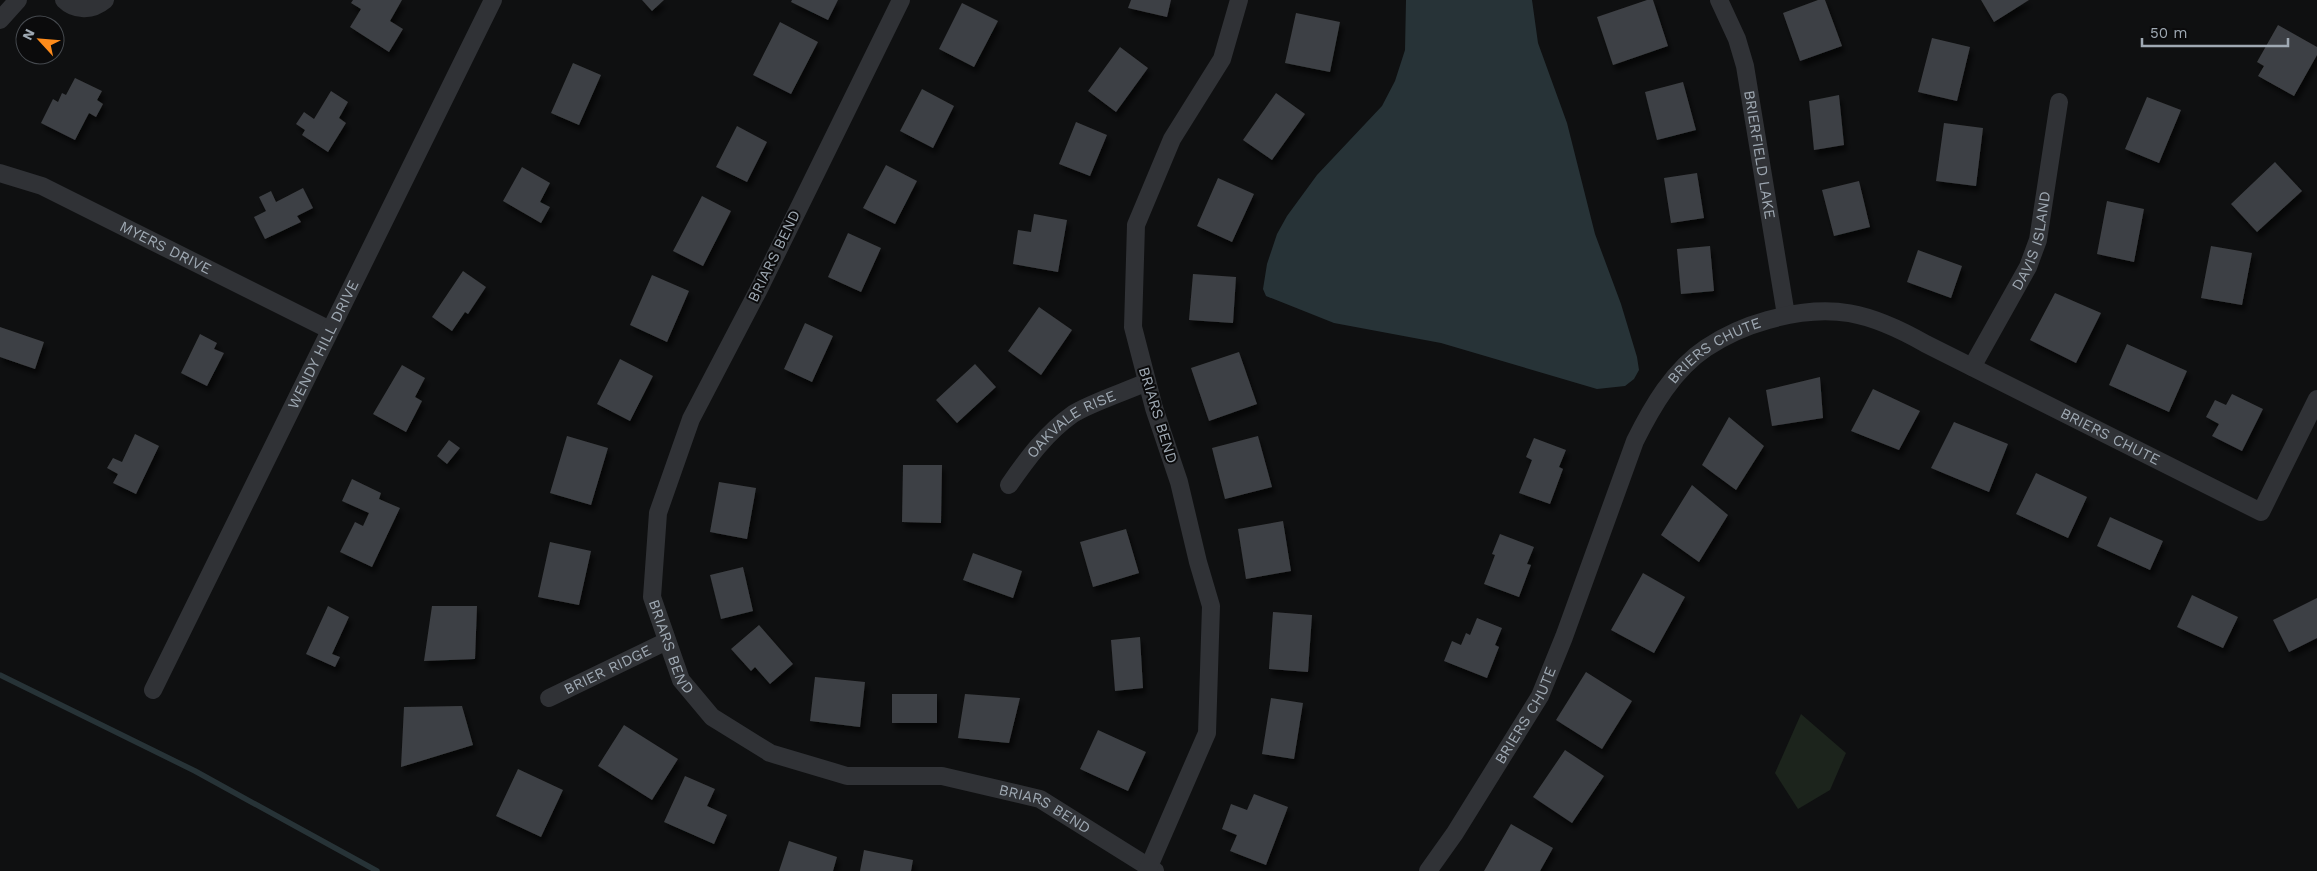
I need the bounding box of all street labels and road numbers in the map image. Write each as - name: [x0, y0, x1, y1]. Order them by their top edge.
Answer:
- street label: BRIERFIELD LAKE: [1740, 89, 1779, 220]
- street label: DAVIS ISLAND: [2008, 190, 2054, 293]
- street label: BRIARS BEND: [744, 207, 804, 305]
- street label: MYERS DRIVE: [117, 217, 214, 278]
- street label: WENDY HILL DRIVE: [284, 277, 362, 412]
- street label: BRIERS CHUTE: [1664, 314, 1763, 387]
- street label: BRIARS BEND: [1135, 365, 1181, 465]
- street label: OAKVALE RISE: [1023, 386, 1118, 462]
- street label: BRIERS CHUTE: [2057, 404, 2163, 469]
- street label: BRIARS BEND: [645, 597, 698, 698]
- street label: BRIER RIDGE: [561, 641, 654, 698]
- street label: BRIERS CHUTE: [1491, 664, 1560, 767]
- street label: BRIARS BEND: [997, 781, 1094, 837]

